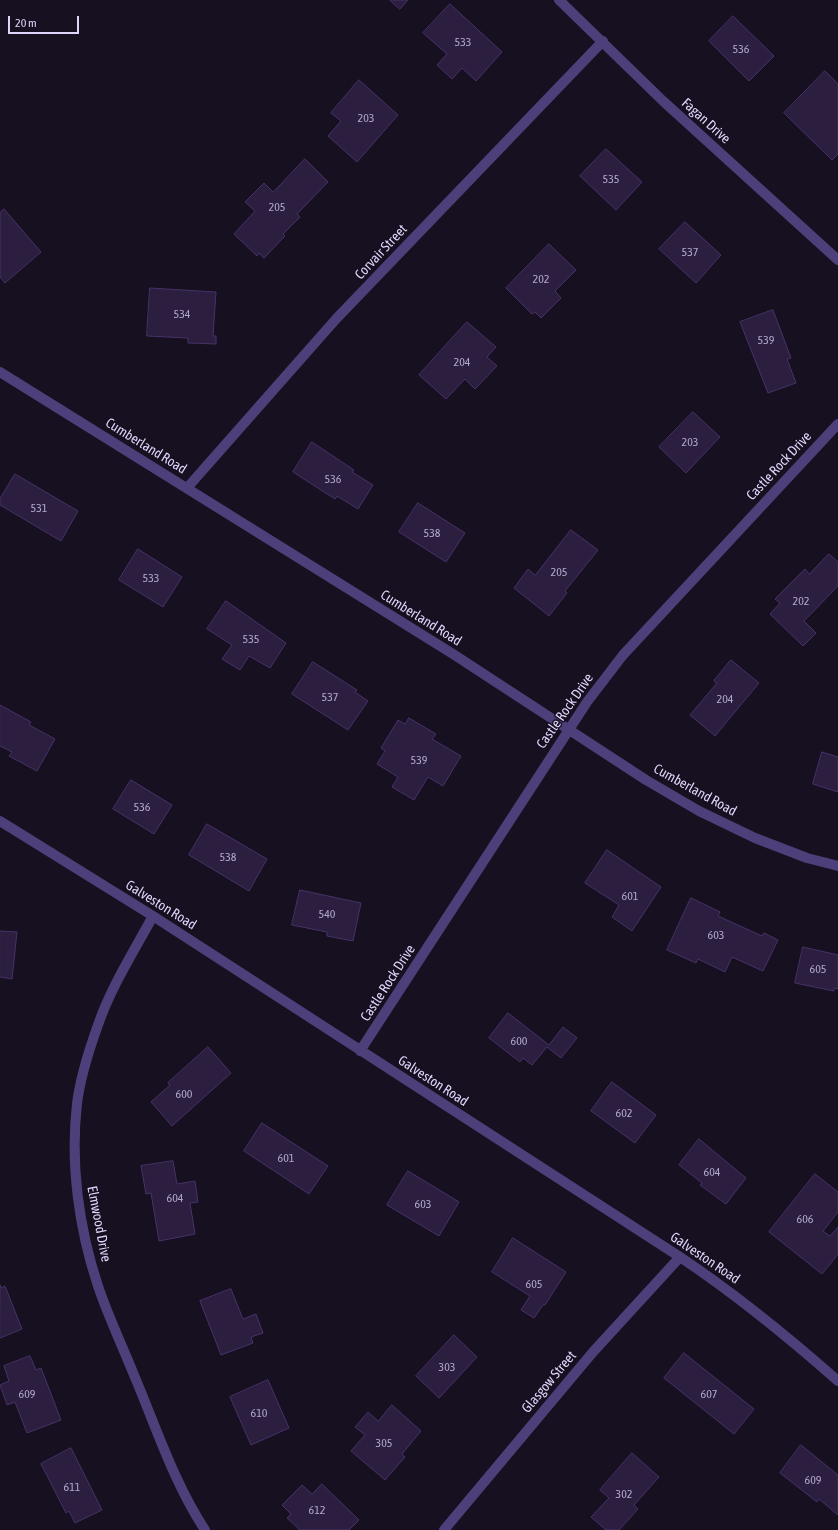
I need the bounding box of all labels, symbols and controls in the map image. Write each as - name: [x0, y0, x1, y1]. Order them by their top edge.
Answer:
- scale bar: [10, 8, 81, 34]
- text: 20 m: [15, 16, 37, 30]
- house number: 533: [455, 35, 471, 49]
- house number: 536: [733, 42, 749, 56]
- street label: Fagan Drive: [678, 95, 734, 147]
- house number: 203: [358, 111, 374, 125]
- house number: 535: [603, 172, 619, 186]
- house number: 205: [269, 200, 285, 214]
- street label: Corvair Street: [351, 221, 411, 283]
- house number: 537: [682, 245, 698, 259]
- house number: 202: [533, 272, 549, 286]
- house number: 534: [174, 307, 190, 321]
- house number: 539: [758, 333, 774, 347]
- house number: 204: [454, 355, 470, 369]
- street label: Cumberland Road: [102, 414, 190, 478]
- street label: Castle Rock Drive: [743, 428, 815, 504]
- house number: 203: [682, 435, 698, 449]
- house number: 536: [325, 472, 341, 486]
- house number: 531: [31, 501, 47, 515]
- house number: 538: [424, 526, 440, 540]
- house number: 205: [551, 565, 567, 579]
- house number: 533: [143, 571, 159, 585]
- street label: Cumberland Road: [377, 586, 465, 650]
- house number: 202: [793, 594, 809, 608]
- house number: 535: [243, 632, 259, 646]
- street label: Castle Rock Drive: [533, 670, 597, 752]
- house number: 537: [322, 690, 338, 704]
- house number: 204: [717, 692, 733, 706]
- house number: 539: [411, 753, 427, 767]
- street label: Cumberland Road: [650, 760, 740, 820]
- house number: 536: [134, 800, 150, 814]
- house number: 538: [220, 850, 236, 864]
- street label: Galveston Road: [122, 877, 200, 933]
- house number: 601: [622, 889, 638, 903]
- house number: 540: [319, 907, 335, 921]
- house number: 603: [708, 928, 724, 942]
- street label: Castle Rock Drive: [357, 942, 419, 1024]
- house number: 605: [810, 962, 826, 976]
- house number: 600: [511, 1034, 527, 1048]
- street label: Galveston Road: [395, 1052, 471, 1110]
- house number: 600: [176, 1087, 192, 1101]
- house number: 602: [616, 1106, 632, 1120]
- house number: 601: [278, 1151, 294, 1165]
- house number: 604: [704, 1165, 720, 1179]
- street label: Elmwood Drive: [83, 1185, 115, 1263]
- house number: 604: [167, 1191, 183, 1205]
- house number: 603: [415, 1197, 431, 1211]
- house number: 606: [797, 1212, 813, 1226]
- street label: Galveston Road: [667, 1229, 743, 1287]
- house number: 605: [526, 1277, 542, 1291]
- street label: Glasgow Street: [518, 1348, 580, 1416]
- house number: 303: [439, 1360, 455, 1374]
- house number: 609: [19, 1387, 35, 1401]
- house number: 607: [701, 1387, 717, 1401]
- house number: 610: [251, 1406, 267, 1420]
- house number: 305: [376, 1436, 392, 1450]
- house number: 609: [805, 1473, 821, 1487]
- house number: 611: [64, 1480, 80, 1494]
- house number: 302: [616, 1487, 632, 1501]
- house number: 612: [309, 1503, 325, 1517]

